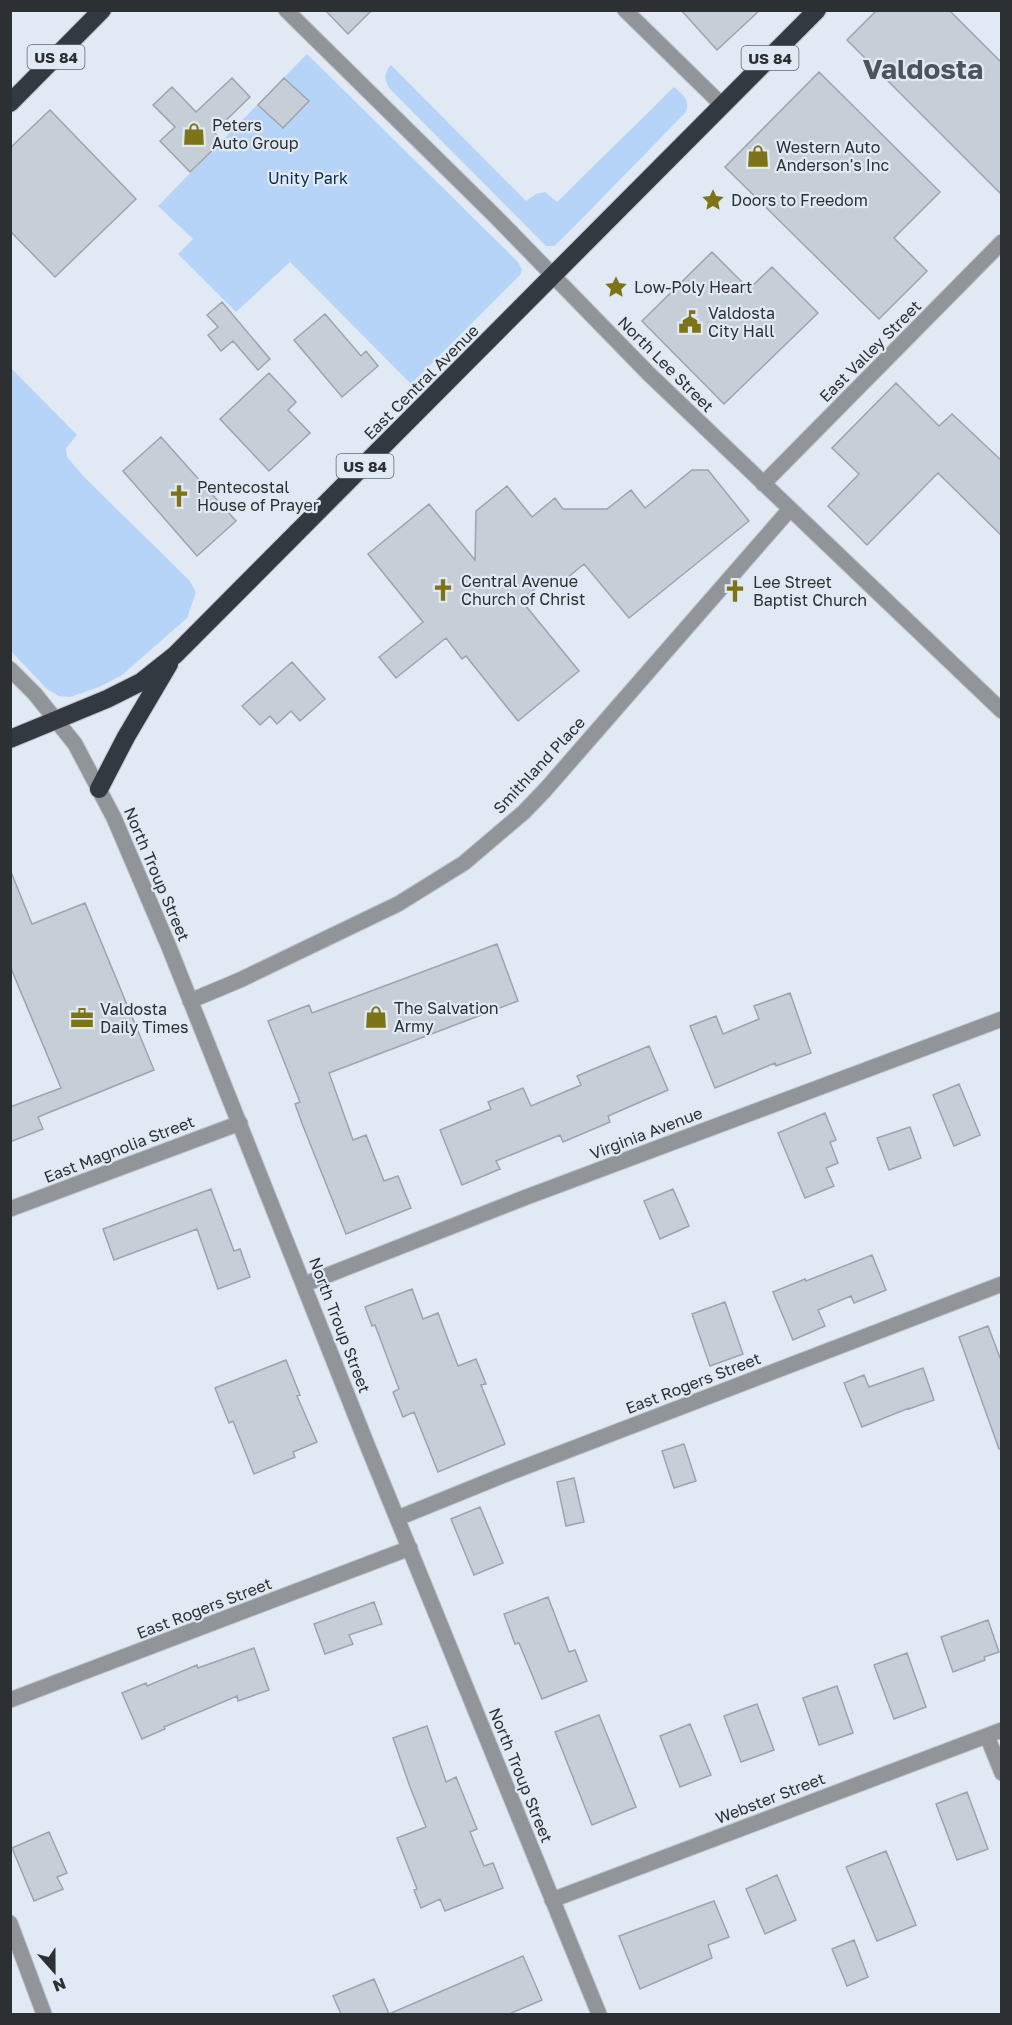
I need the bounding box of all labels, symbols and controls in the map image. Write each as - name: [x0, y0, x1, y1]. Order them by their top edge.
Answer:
- road number: US 84: [28, 45, 84, 69]
- road number: US 84: [742, 46, 798, 70]
- district label: Valdosta: [863, 52, 983, 85]
- place label: Peters Auto Group: [212, 115, 299, 153]
- shop icon: Peters Auto Group: [181, 121, 207, 147]
- place label: Western Auto Anderson's Inc: [776, 137, 890, 175]
- shop icon: Western Auto Anderson's Inc: [745, 143, 771, 169]
- park label: Unity Park: [268, 168, 348, 188]
- place icon: Doors to Freedom: [700, 187, 726, 213]
- place label: Doors to Freedom: [731, 190, 868, 210]
- place icon: Low-Poly Heart: [603, 274, 629, 300]
- place label: Low-Poly Heart: [634, 277, 752, 297]
- street label: East Valley Street: [815, 296, 925, 406]
- place label: Valdosta City Hall: [708, 303, 775, 341]
- public building icon: Valdosta City Hall: [677, 309, 703, 335]
- street label: North Lee Street: [614, 312, 718, 416]
- street label: East Central Avenue: [359, 320, 483, 444]
- road number: US 84: [336, 454, 394, 478]
- place label: Pentecostal House of Prayer: [197, 477, 319, 515]
- church icon: Pentecostal House of Prayer: [166, 483, 192, 509]
- place label: Central Avenue Church of Christ: [461, 571, 585, 609]
- place label: Lee Street Baptist Church: [753, 572, 867, 610]
- church icon: Central Avenue Church of Christ: [430, 577, 456, 603]
- church icon: Lee Street Baptist Church: [722, 578, 748, 604]
- street label: Smithland Place: [489, 712, 589, 818]
- street label: North Troup Street: [120, 804, 194, 944]
- place label: The Salvation Army: [394, 998, 499, 1036]
- place label: Valdosta Daily Times: [100, 999, 188, 1037]
- shop icon: The Salvation Army: [363, 1004, 389, 1030]
- office icon: Valdosta Daily Times: [69, 1005, 95, 1031]
- street label: Virginia Avenue: [587, 1102, 705, 1164]
- street label: East Magnolia Street: [41, 1111, 197, 1187]
- street label: North Troup Street: [305, 1254, 375, 1396]
- street label: East Rogers Street: [623, 1348, 763, 1418]
- street label: East Rogers Street: [134, 1573, 274, 1643]
- street label: North Troup Street: [485, 1705, 557, 1845]
- street label: Webster Street: [712, 1768, 828, 1828]
- north arrow: [24, 1941, 84, 2001]
- text: N: [50, 1973, 69, 1997]

